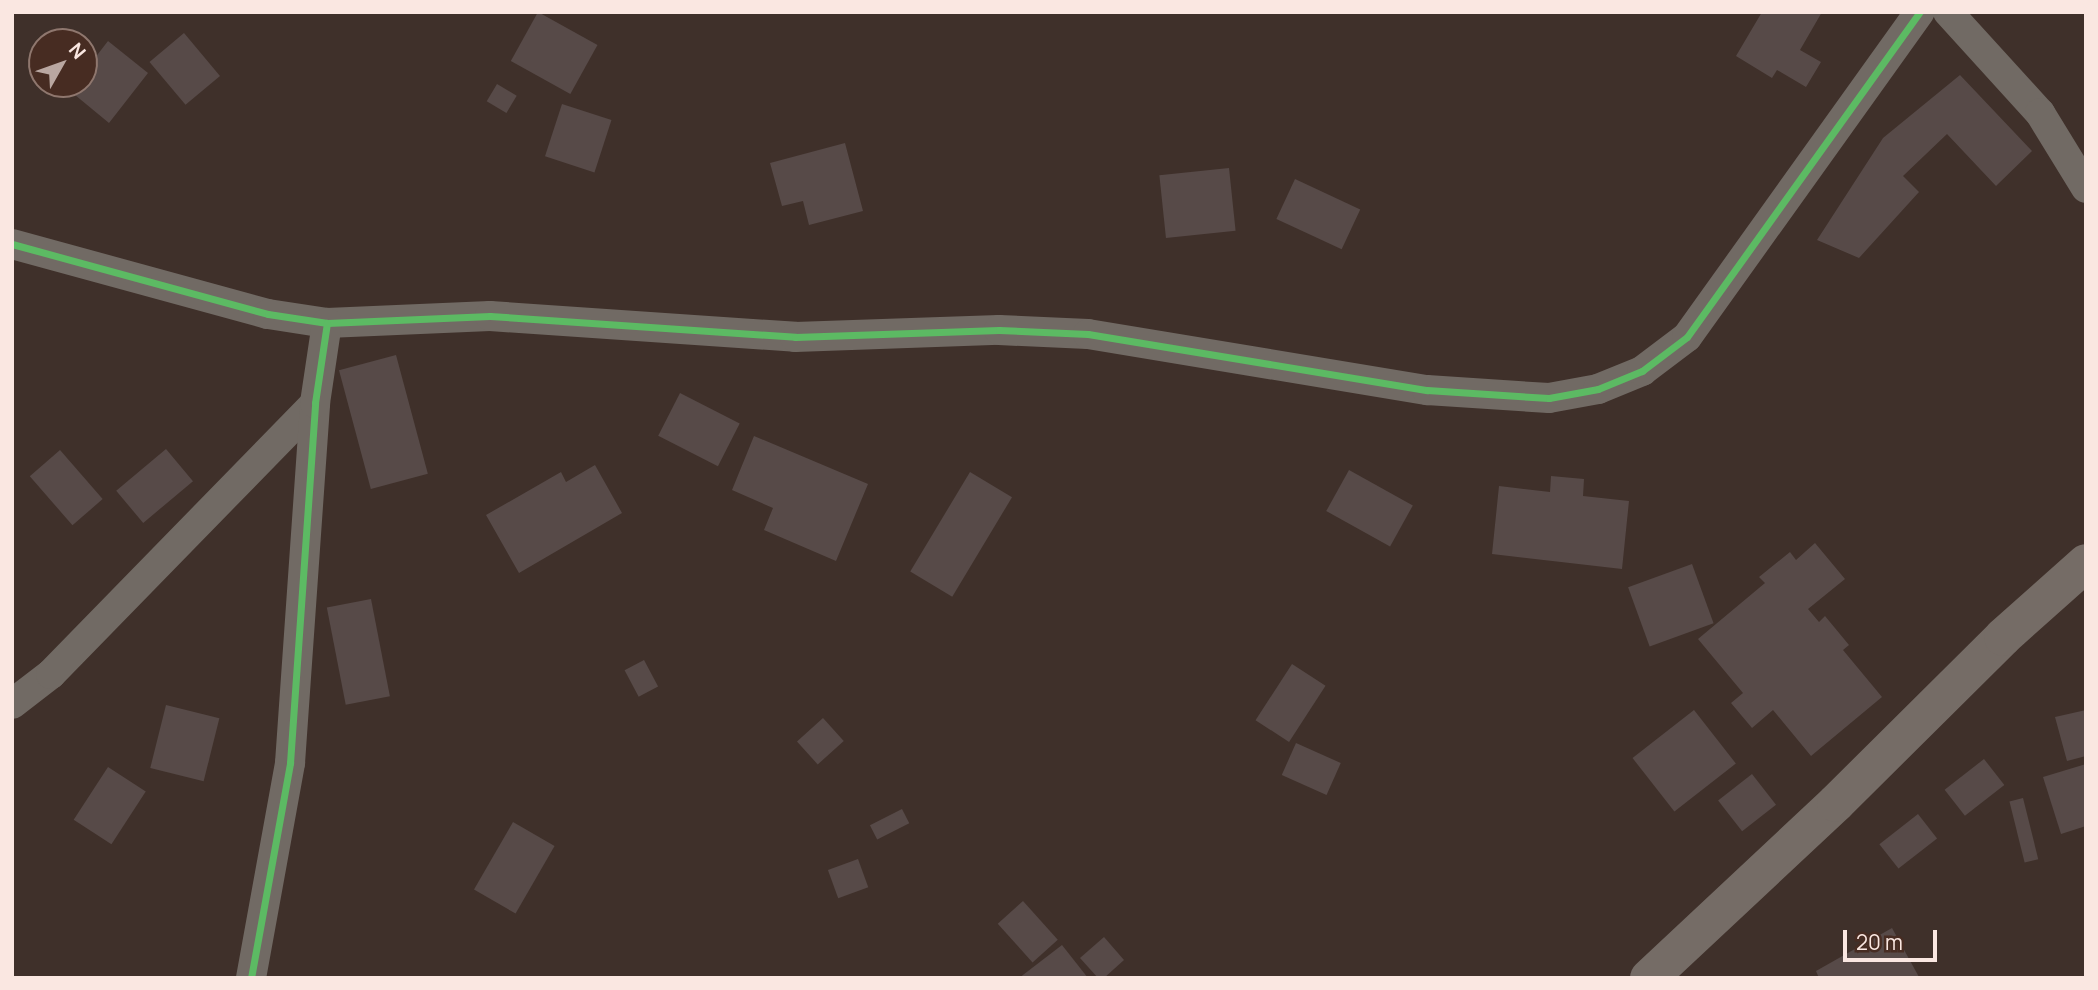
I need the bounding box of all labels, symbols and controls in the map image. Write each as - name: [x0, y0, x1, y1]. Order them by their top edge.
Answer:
- north arrow: [28, 28, 98, 98]
- text: N: [63, 37, 92, 64]
- scale bar: [1846, 916, 1940, 960]
- text: 20 m: [1856, 928, 1903, 956]

